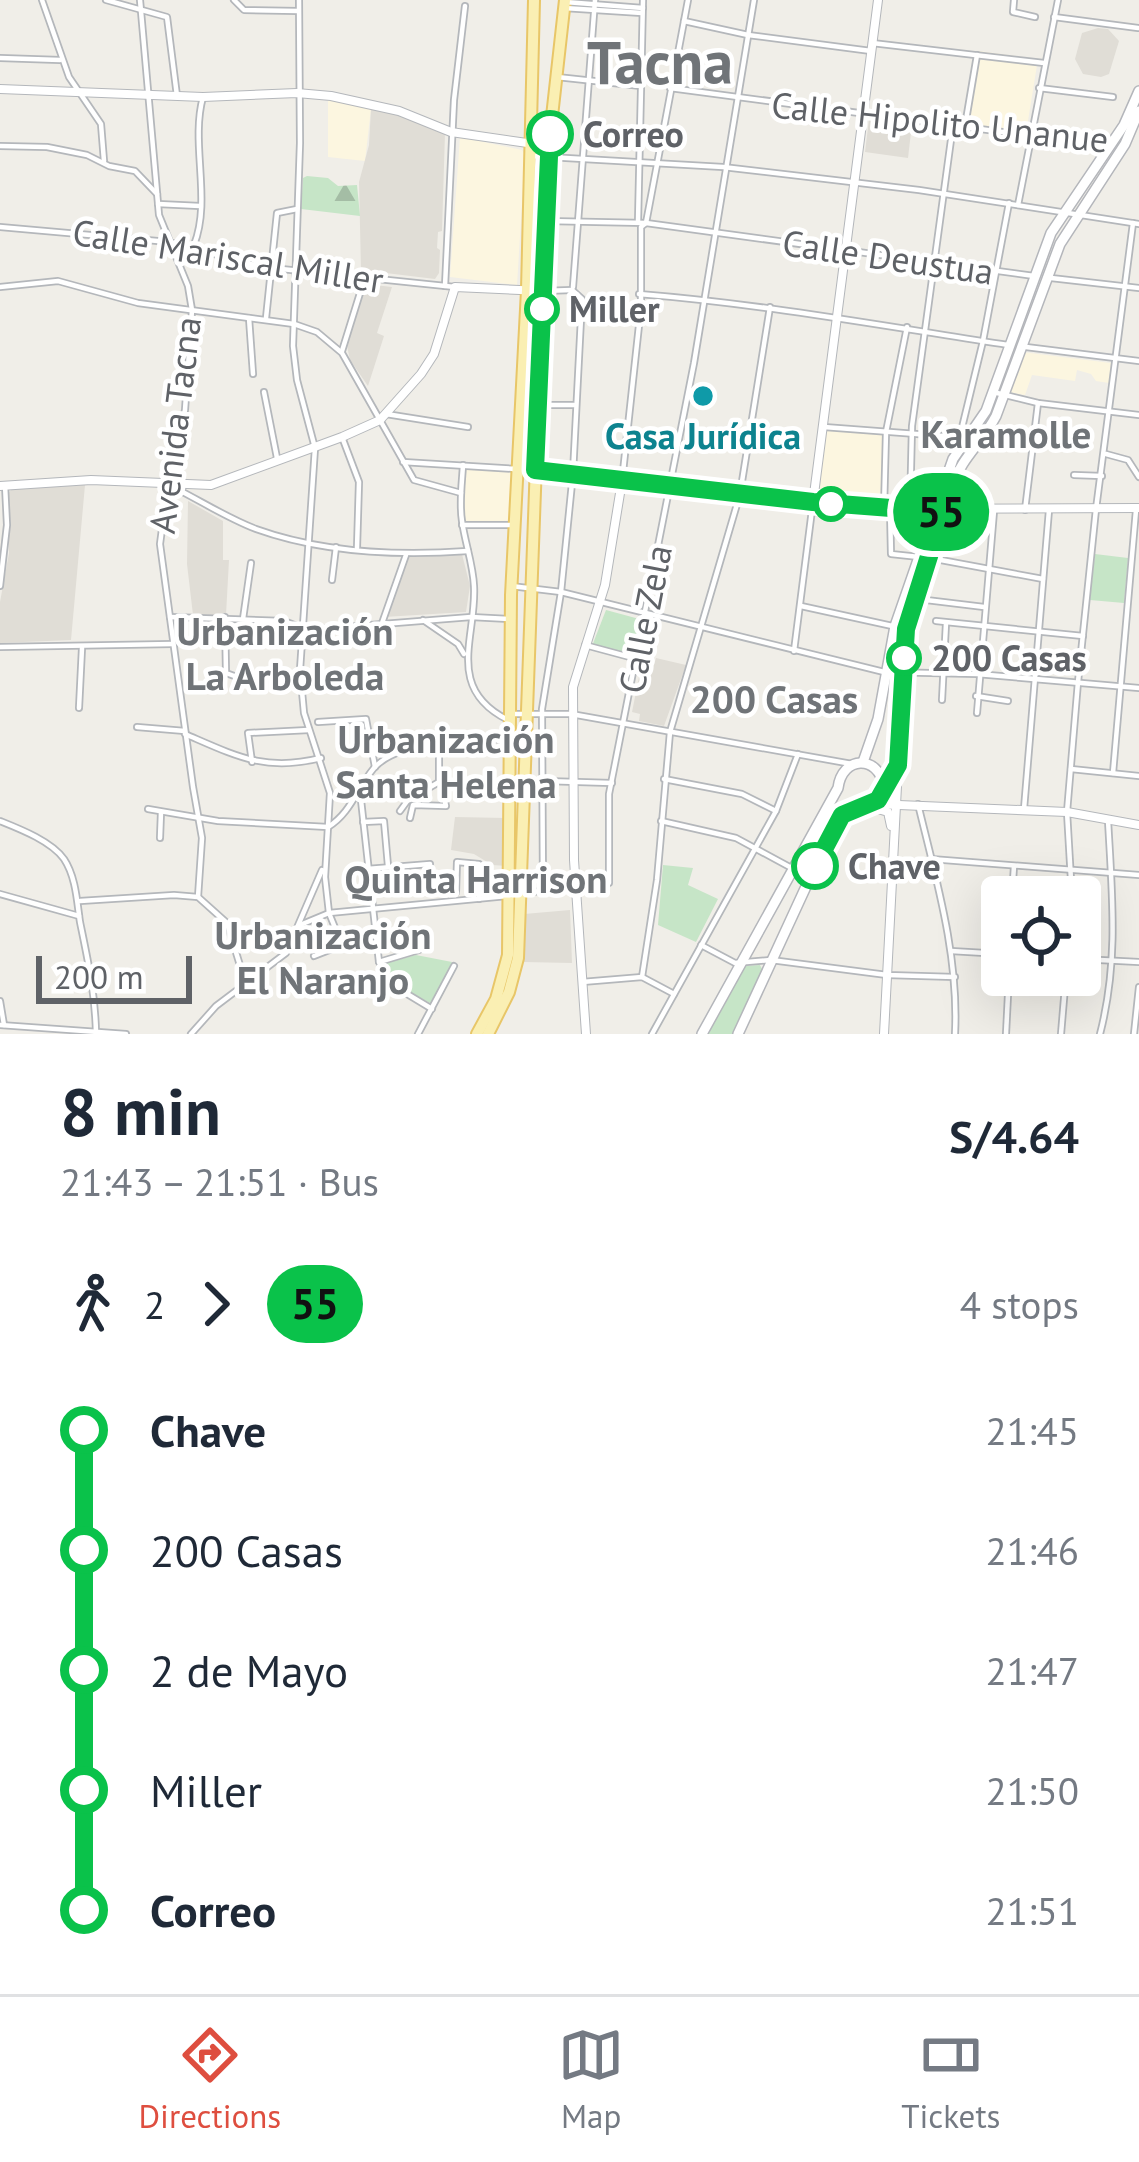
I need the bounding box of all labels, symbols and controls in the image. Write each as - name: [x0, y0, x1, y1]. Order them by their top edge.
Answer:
- district label: Tacna: [587, 23, 733, 101]
- street label: Calle Hipolito Unanue: [769, 80, 1111, 163]
- place label: Correo: [583, 110, 684, 157]
- marker: Correo: [528, 112, 572, 156]
- street label: Calle Mariscal Miller: [69, 208, 387, 303]
- street label: Calle Deustua: [780, 218, 997, 295]
- place label: Miller: [569, 285, 660, 332]
- marker: Miller: [526, 293, 558, 325]
- street label: Avenida Tacna: [138, 314, 211, 536]
- marker: Casa Jurídica: [690, 383, 716, 409]
- district label: Karamolle: [921, 408, 1091, 459]
- place label: Casa Jurídica: [605, 412, 801, 459]
- line badge: 55: [887, 473, 995, 551]
- text: 55: [917, 484, 965, 539]
- unlabelled marker: [815, 488, 847, 520]
- street label: Calle Zela: [607, 541, 682, 697]
- district label: Urbanización La Arboleda: [177, 605, 393, 701]
- place label: 200 Casas: [931, 634, 1087, 681]
- marker: 200 Casas: [888, 642, 920, 674]
- district label: 200 Casas: [690, 673, 858, 724]
- district label: Urbanización Santa Helena: [335, 713, 557, 809]
- place label: Chave: [848, 842, 941, 889]
- marker: Chave: [793, 844, 837, 888]
- district label: Quinta Harrison: [345, 853, 607, 904]
- map controls: [981, 876, 1101, 996]
- button: locate: [981, 876, 1101, 996]
- district label: Urbanización El Naranjo: [215, 909, 431, 1005]
- scale bar: [36, 950, 192, 1003]
- text: 200 m: [54, 955, 144, 998]
- text: 8 min: [60, 1068, 221, 1153]
- text: S/4.64: [949, 1107, 1079, 1165]
- text: 21:43 – 21:51 · Bus: [60, 1156, 379, 1207]
- icon: walk: [60, 1271, 126, 1337]
- icon: forward: [183, 1271, 249, 1337]
- text: 55: [291, 1276, 339, 1331]
- text: 2: [144, 1279, 165, 1330]
- text: 4 stops: [960, 1279, 1079, 1330]
- text: Chave: [150, 1401, 266, 1459]
- text: 21:45: [985, 1405, 1079, 1456]
- text: 200 Casas: [150, 1521, 343, 1579]
- text: 21:46: [985, 1525, 1079, 1576]
- text: 2 de Mayo: [150, 1641, 348, 1699]
- text: 21:47: [985, 1645, 1079, 1696]
- text: Miller: [150, 1761, 262, 1819]
- text: 21:50: [985, 1765, 1079, 1816]
- text: Correo: [150, 1881, 276, 1939]
- text: 21:51: [985, 1885, 1079, 1936]
- tab: Directions: [139, 2022, 281, 2137]
- tab: Map: [558, 2022, 624, 2137]
- tab: Tickets: [901, 2022, 1000, 2137]

